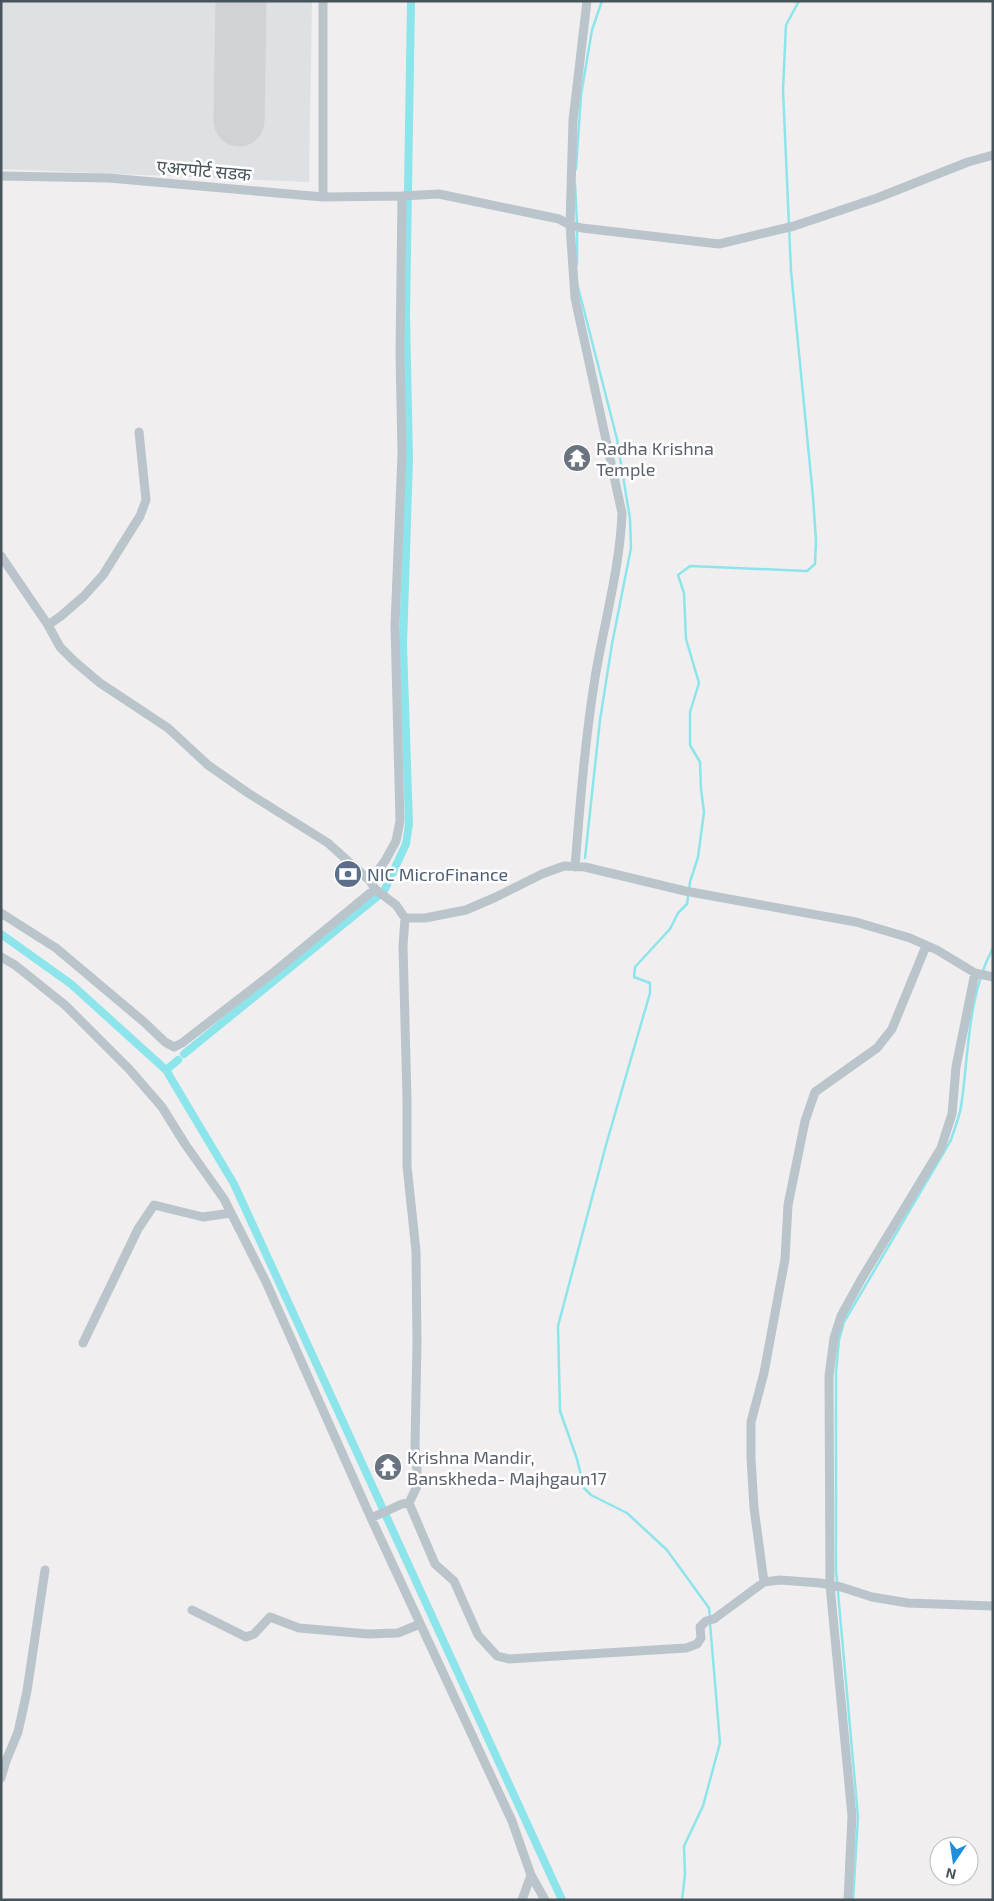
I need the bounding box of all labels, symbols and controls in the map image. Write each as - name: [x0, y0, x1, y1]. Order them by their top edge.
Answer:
- street label: एअरपोर्ट सडक: [156, 155, 253, 185]
- place label: Radha Krishna Temple: [596, 437, 714, 480]
- temple icon: Radha Krishna Temple: [562, 443, 592, 473]
- bank icon: NIC MicroFinance: [333, 859, 363, 889]
- place label: NIC MicroFinance: [367, 863, 508, 885]
- place label: Krishna Mandir, Banskheda- Majhgaun17: [407, 1446, 607, 1489]
- temple icon: Krishna Mandir, Banskheda- Majhgaun17: [373, 1452, 403, 1482]
- north arrow: [929, 1836, 979, 1886]
- text: N: [944, 1865, 958, 1884]

